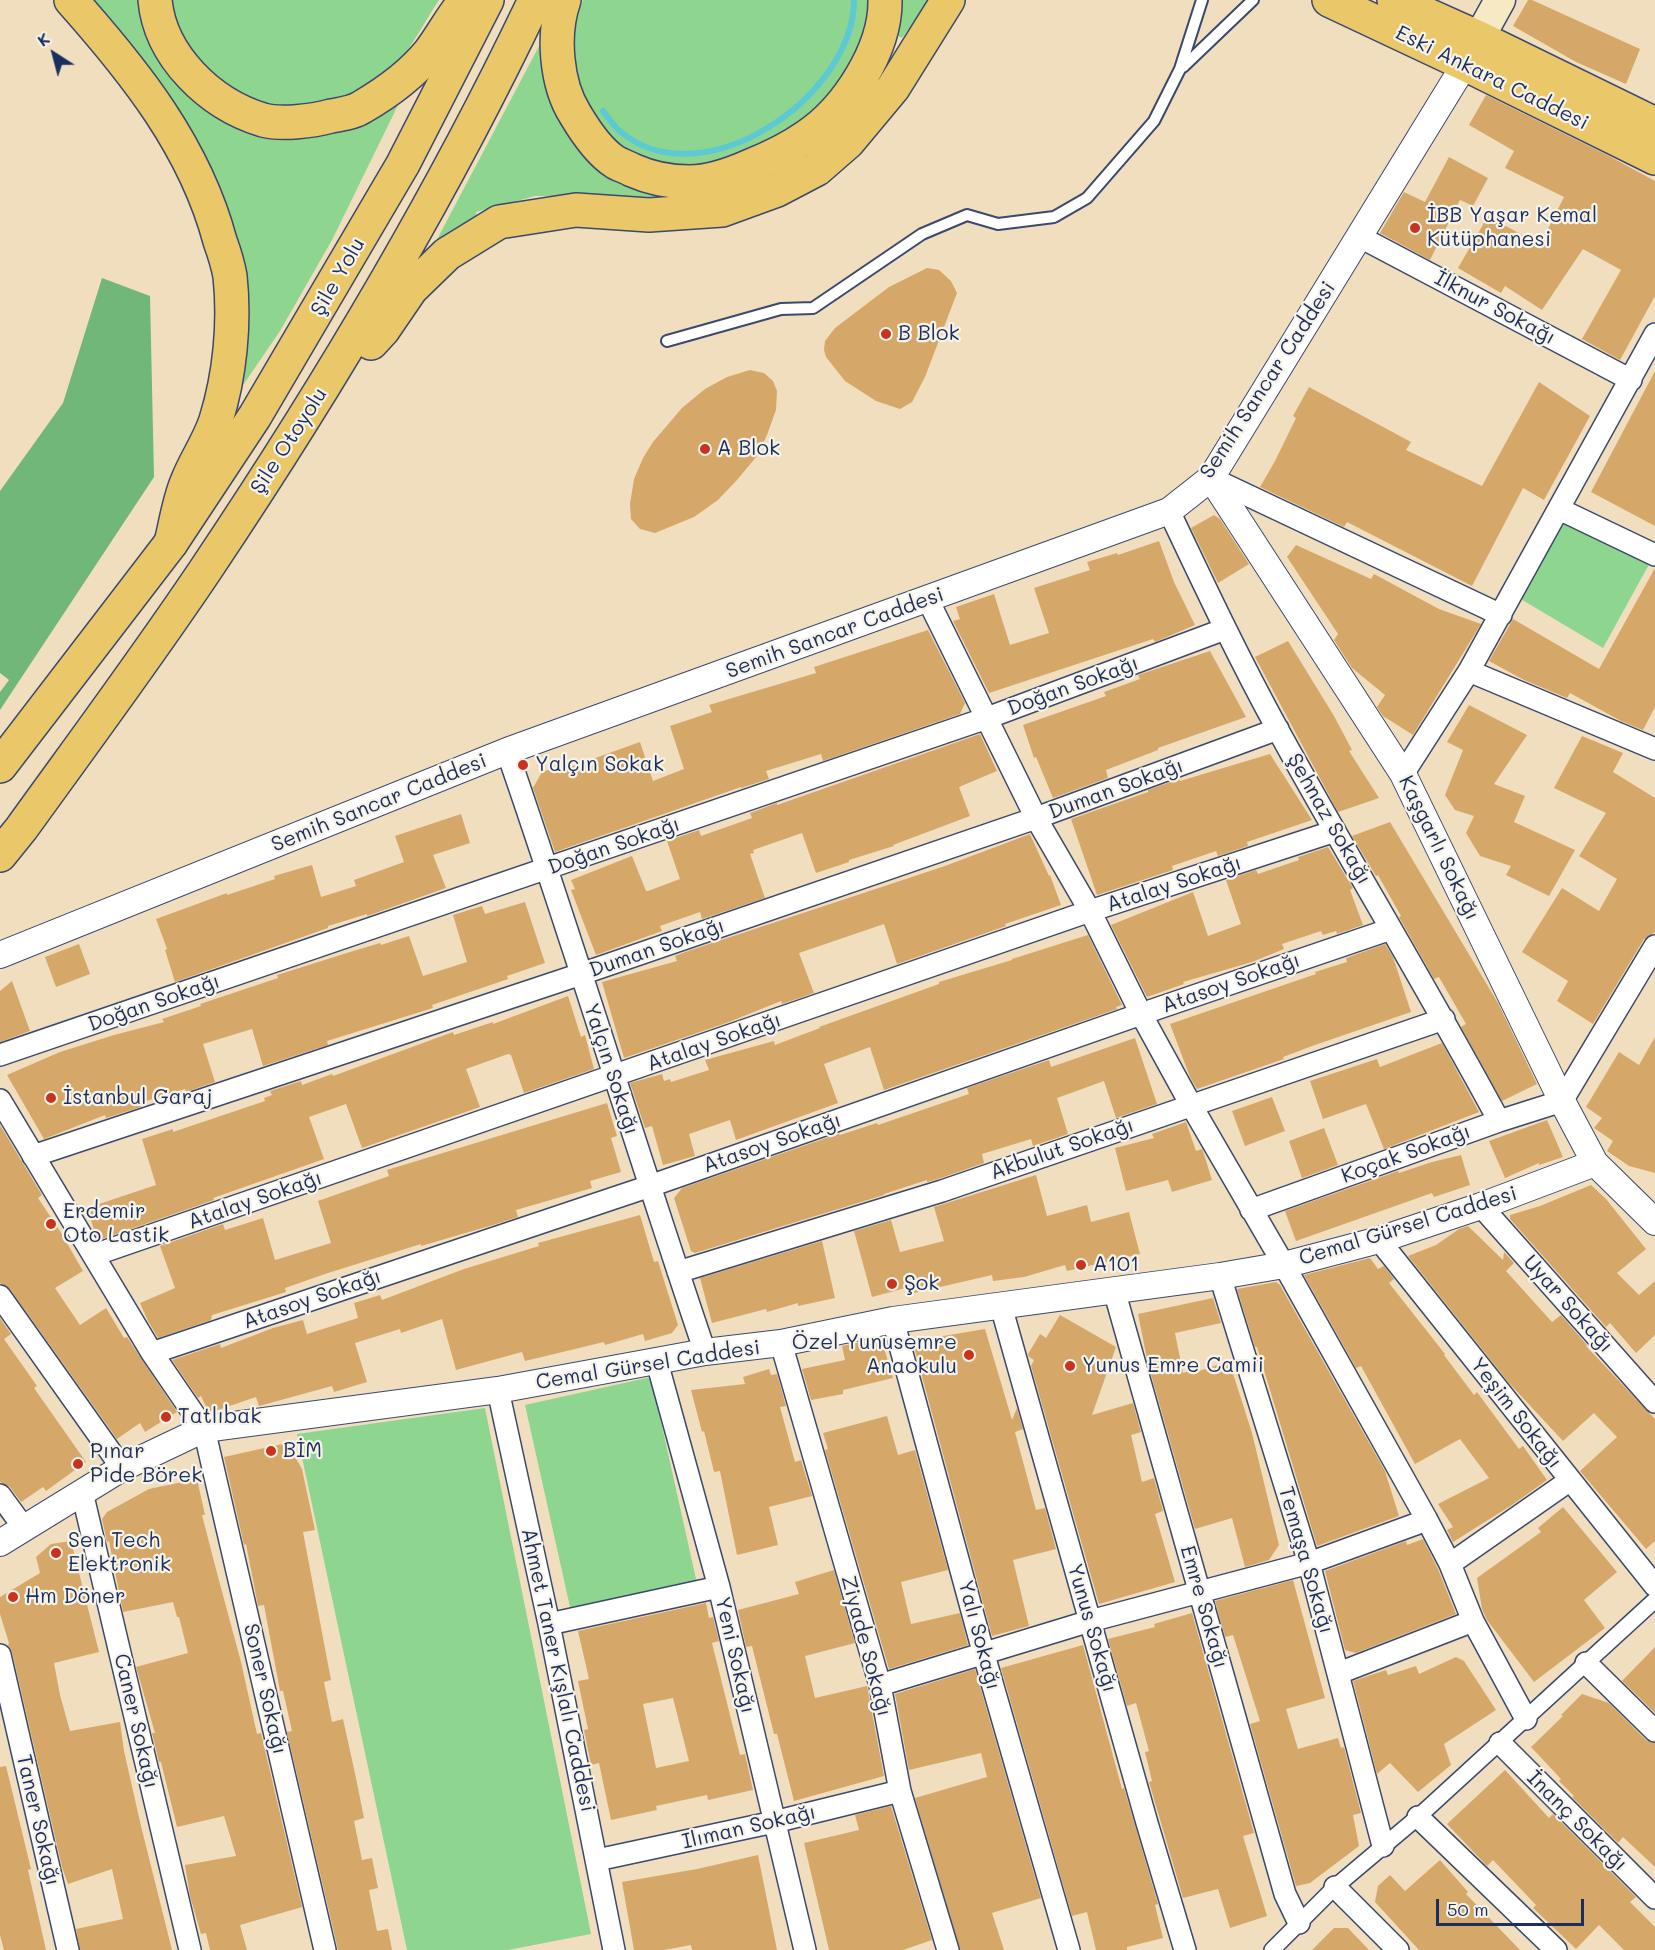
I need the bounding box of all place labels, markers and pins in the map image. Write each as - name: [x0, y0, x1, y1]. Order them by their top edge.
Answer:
- place label: İBB Yaşar Kemal Kütüphanesi: [1427, 203, 1597, 253]
- marker: İBB Yaşar Kemal Kütüphanesi: [1408, 221, 1422, 235]
- place label: B Blok: [898, 321, 960, 347]
- marker: B Blok: [879, 327, 893, 341]
- place label: A Blok: [717, 436, 780, 462]
- marker: A Blok: [698, 442, 712, 456]
- place label: Yalçın Sokak: [535, 752, 664, 778]
- marker: Yalçın Sokak: [516, 758, 530, 772]
- place label: İstanbul Garaj: [63, 1085, 213, 1111]
- marker: İstanbul Garaj: [44, 1091, 58, 1105]
- place label: Erdemir Oto Lastik: [63, 1199, 169, 1249]
- marker: Erdemir Oto Lastik: [44, 1217, 58, 1231]
- place label: A101: [1093, 1252, 1139, 1278]
- marker: A101: [1074, 1258, 1088, 1272]
- place label: Şok: [904, 1271, 939, 1297]
- marker: Şok: [885, 1277, 899, 1291]
- place label: Özel Yunusemre Anaokulu: [792, 1330, 957, 1380]
- marker: Özel Yunusemre Anaokulu: [962, 1348, 976, 1362]
- place label: Yunus Emre Camii: [1082, 1353, 1264, 1379]
- marker: Yunus Emre Camii: [1063, 1359, 1077, 1373]
- place label: Tatlıbak: [178, 1404, 261, 1430]
- marker: Tatlıbak: [159, 1410, 173, 1424]
- place label: BİM: [283, 1438, 322, 1464]
- place label: Pınar Pide Börek: [90, 1439, 202, 1489]
- marker: BİM: [264, 1444, 278, 1458]
- marker: Pınar Pide Börek: [71, 1457, 85, 1471]
- place label: Sen Tech Elektronik: [68, 1528, 171, 1578]
- marker: Sen Tech Elektronik: [49, 1546, 63, 1560]
- place label: Hm Döner: [25, 1584, 125, 1610]
- marker: Hm Döner: [6, 1590, 20, 1604]

